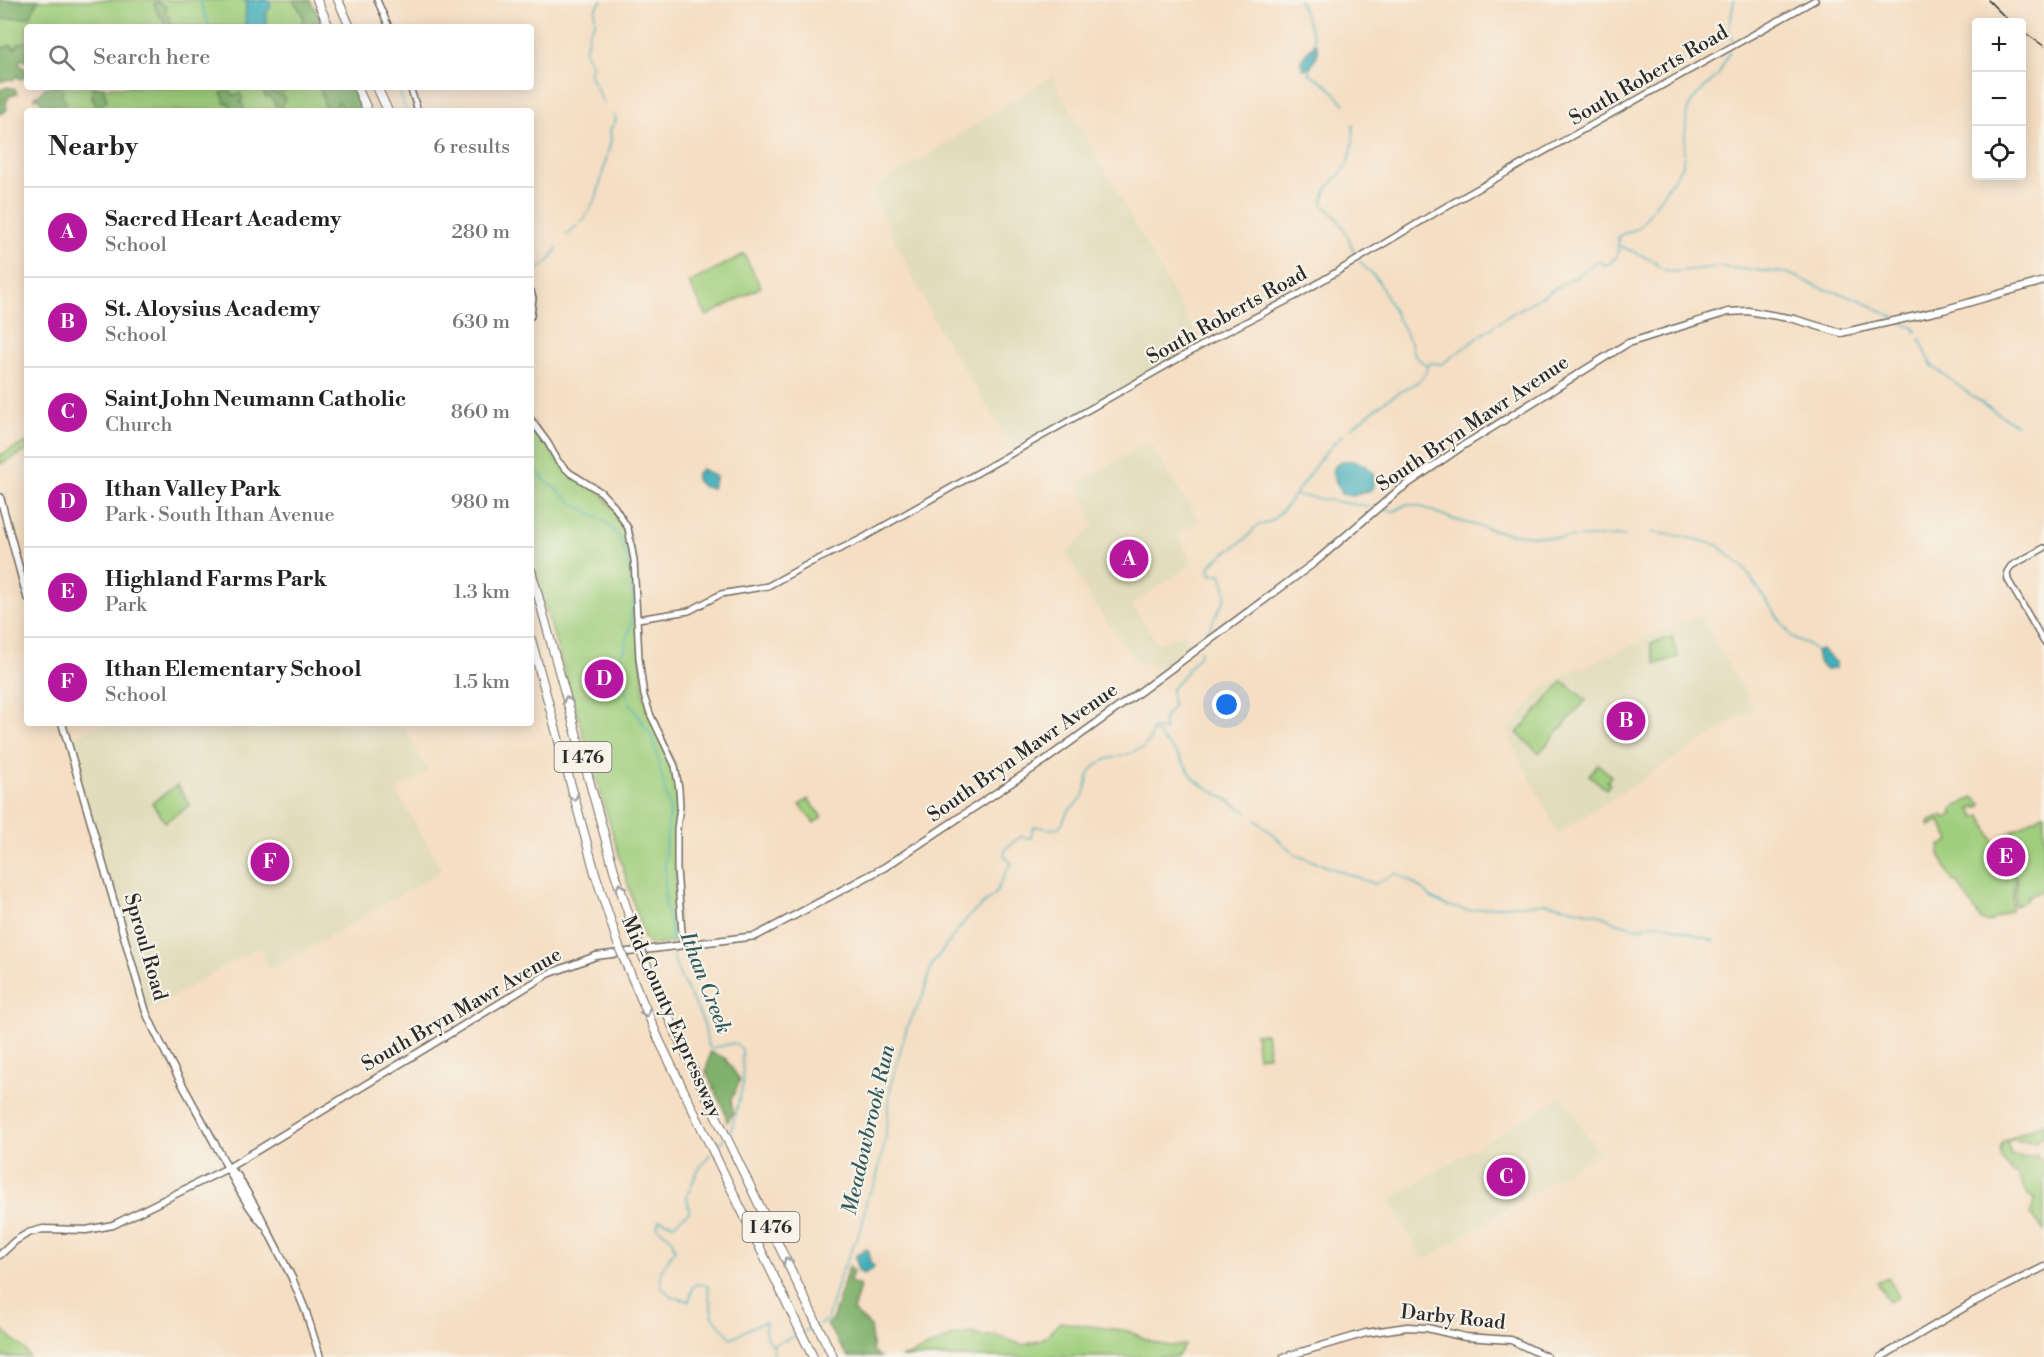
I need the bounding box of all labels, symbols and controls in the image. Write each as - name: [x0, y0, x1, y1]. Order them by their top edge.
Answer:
- map controls: [1972, 18, 2026, 180]
- button: +: [1972, 18, 2026, 72]
- street label: South Roberts Road: [1565, 20, 1733, 132]
- search box: [24, 24, 534, 90]
- icon: search: [45, 41, 78, 74]
- text: Search here: [93, 44, 210, 71]
- button: −: [1972, 72, 2026, 126]
- button: locate: [1972, 126, 2026, 180]
- text: Nearby: [48, 131, 138, 163]
- text: 6 results: [433, 135, 510, 160]
- text: Sacred Heart Academy: [105, 206, 341, 233]
- text: A: [60, 220, 75, 245]
- text: 280 m: [451, 220, 510, 245]
- text: School: [105, 233, 167, 258]
- street label: South Roberts Road: [1142, 261, 1312, 370]
- text: St. Aloysius Academy: [105, 296, 320, 323]
- text: B: [60, 310, 75, 335]
- text: 630 m: [452, 310, 510, 335]
- text: School: [105, 323, 167, 348]
- street label: South Bryn Mawr Avenue: [1372, 350, 1574, 498]
- text: Saint John Neumann Catholic: [105, 386, 406, 413]
- text: C: [60, 400, 75, 425]
- text: 860 m: [451, 400, 510, 425]
- text: Church: [105, 413, 172, 438]
- text: Ithan Valley Park: [105, 476, 281, 503]
- text: D: [60, 490, 75, 515]
- text: 980 m: [451, 490, 510, 515]
- text: Park · South Ithan Avenue: [105, 503, 335, 528]
- pin: A: [1110, 536, 1148, 582]
- text: Highland Farms Park: [105, 566, 327, 593]
- text: E: [61, 580, 74, 605]
- text: 1.3 km: [453, 580, 510, 605]
- text: Park: [105, 593, 147, 618]
- text: Ithan Elementary School: [105, 656, 361, 683]
- pin: D: [584, 656, 624, 702]
- text: F: [60, 670, 75, 695]
- text: 1.5 km: [453, 670, 510, 695]
- street label: South Bryn Mawr Avenue: [923, 678, 1123, 828]
- text: School: [105, 683, 167, 708]
- your location: [1212, 690, 1241, 719]
- one-way arrow: [562, 695, 574, 706]
- pin: B: [1606, 698, 1646, 744]
- road number: I 476: [554, 742, 612, 772]
- one-way arrow: [567, 792, 580, 802]
- pin: E: [1986, 834, 2026, 880]
- pin: F: [250, 840, 290, 884]
- one-way arrow: [615, 883, 627, 893]
- street label: Sproul Road: [118, 890, 172, 1004]
- street label: Mid-County Expressway: [615, 912, 727, 1122]
- water label: Ithan Creek: [673, 927, 736, 1038]
- street label: South Bryn Mawr Avenue: [358, 942, 566, 1078]
- one-way arrow: [639, 1006, 651, 1017]
- water label: Meadowbrook Run: [837, 1042, 901, 1218]
- pin: C: [1486, 1154, 1526, 1200]
- road number: I 476: [742, 1212, 800, 1242]
- one-way arrow: [783, 1257, 795, 1268]
- street label: Darby Road: [1399, 1300, 1507, 1336]

